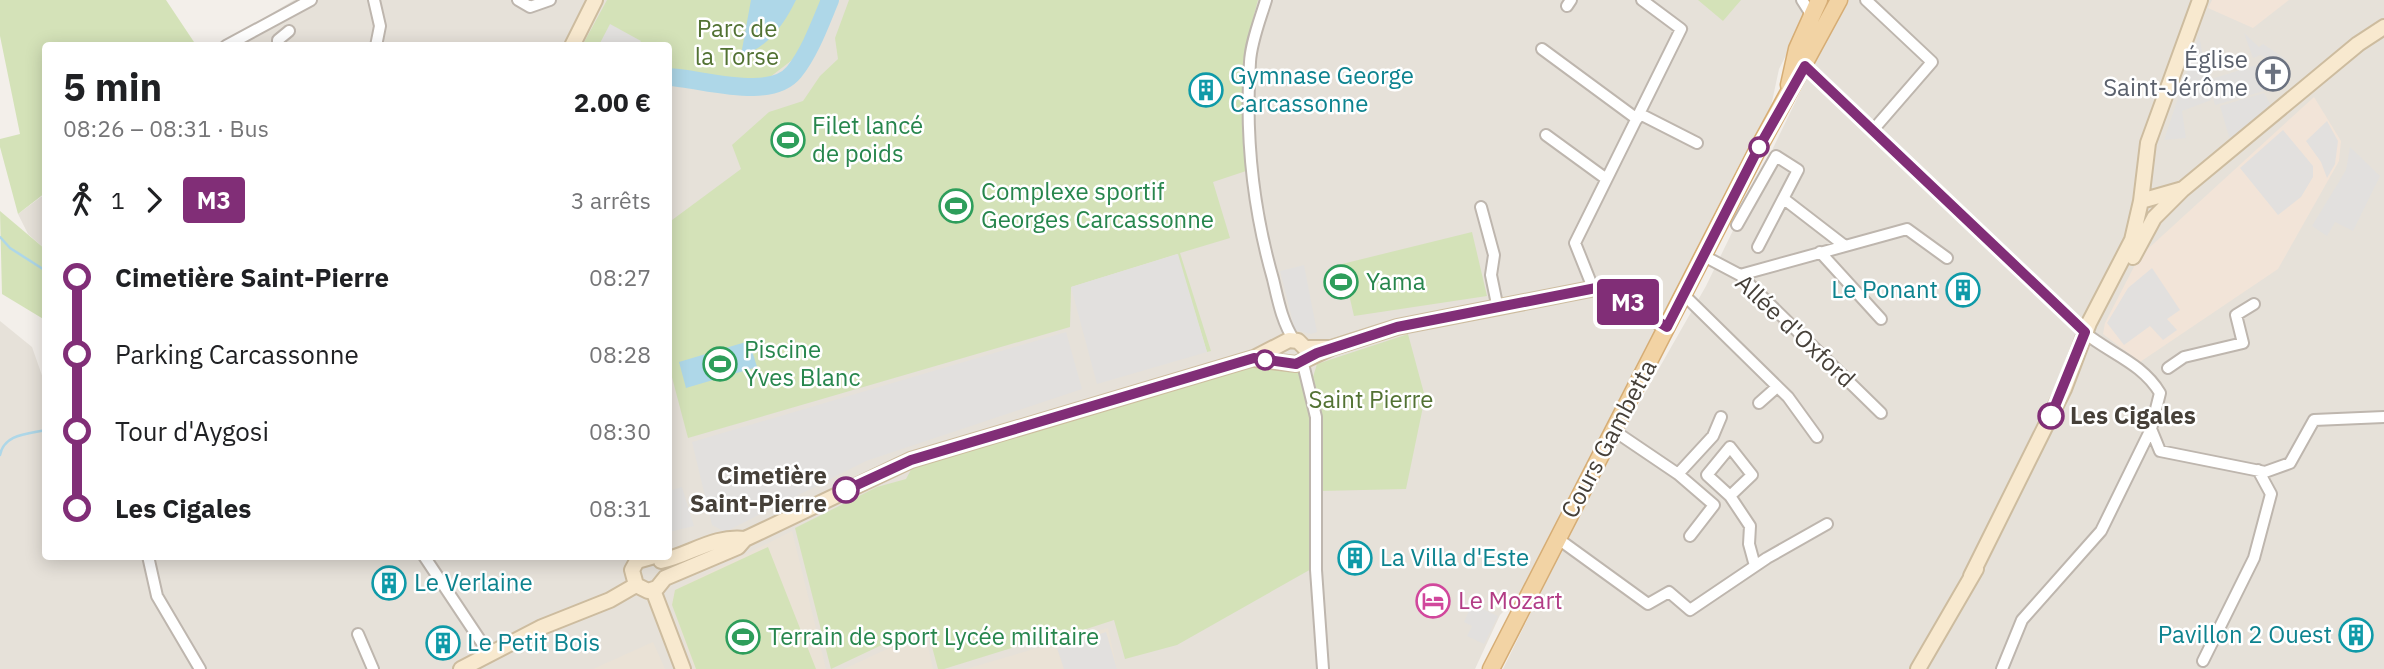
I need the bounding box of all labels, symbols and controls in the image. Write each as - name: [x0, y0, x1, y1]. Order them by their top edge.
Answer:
- park label: Parc de la Torse: [695, 12, 779, 72]
- place label: Église Saint-Jérôme: [2103, 43, 2248, 103]
- church icon: Église Saint-Jérôme: [2254, 55, 2292, 93]
- place label: Gymnase George Carcassonne: [1230, 59, 1414, 119]
- text: 5 min: [63, 62, 162, 111]
- building icon: Gymnase George Carcassonne: [1187, 71, 1225, 109]
- text: 2.00 €: [574, 85, 651, 119]
- place label: Filet lancé de poids: [812, 109, 923, 169]
- text: 08:26 – 08:31 · Bus: [63, 113, 269, 143]
- sports icon: Filet lancé de poids: [769, 121, 807, 159]
- unlabelled marker: [1749, 137, 1769, 157]
- place label: Complexe sportif Georges Carcassonne: [981, 175, 1214, 235]
- icon: walk: [63, 181, 101, 219]
- icon: forward: [135, 181, 173, 219]
- text: M3: [197, 184, 231, 216]
- text: 1: [111, 185, 125, 215]
- text: 3 arrêts: [571, 185, 651, 215]
- sports icon: Complexe sportif Georges Carcassonne: [937, 187, 975, 225]
- text: Cimetière Saint-Pierre: [115, 260, 389, 294]
- text: 08:27: [589, 262, 651, 292]
- sports icon: Yama: [1322, 263, 1360, 301]
- place label: Yama: [1366, 265, 1426, 297]
- street label: Allée d'Oxford: [1729, 266, 1862, 394]
- building icon: Le Ponant: [1944, 271, 1982, 309]
- place label: Le Ponant: [1831, 273, 1938, 305]
- line badge: M3: [1596, 279, 1660, 325]
- text: M3: [1611, 286, 1645, 318]
- place label: Piscine Yves Blanc: [744, 333, 861, 393]
- text: Parking Carcassonne: [115, 337, 359, 371]
- text: 08:28: [589, 339, 651, 369]
- sports icon: Piscine Yves Blanc: [701, 345, 739, 383]
- unlabelled marker: [1255, 350, 1275, 370]
- street label: Cours Gambetta: [1553, 354, 1663, 523]
- park label: Saint Pierre: [1309, 383, 1433, 415]
- place label: Les Cigales: [2070, 399, 2196, 431]
- marker: Les Cigales: [2038, 403, 2064, 429]
- text: Tour d'Aygosi: [115, 414, 269, 448]
- text: 08:30: [589, 416, 651, 446]
- place label: Cimetière Saint-Pierre: [690, 459, 827, 519]
- marker: Cimetière Saint-Pierre: [833, 477, 859, 503]
- text: Les Cigales: [115, 491, 251, 525]
- text: 08:31: [589, 493, 651, 523]
- building icon: La Villa d'Este: [1336, 539, 1374, 577]
- place label: La Villa d'Este: [1380, 541, 1529, 573]
- building icon: Le Verlaine: [370, 564, 408, 602]
- place label: Le Verlaine: [414, 566, 533, 598]
- hotel icon: Le Mozart: [1414, 582, 1452, 620]
- place label: Le Mozart: [1458, 584, 1563, 616]
- building icon: Pavillon 2 Ouest: [2337, 616, 2375, 654]
- sports icon: Terrain de sport Lycée militaire: [724, 618, 762, 656]
- place label: Pavillon 2 Ouest: [2158, 618, 2332, 650]
- place label: Terrain de sport Lycée militaire: [768, 620, 1099, 652]
- building icon: Le Petit Bois: [424, 624, 462, 662]
- place label: Le Petit Bois: [467, 626, 600, 658]

